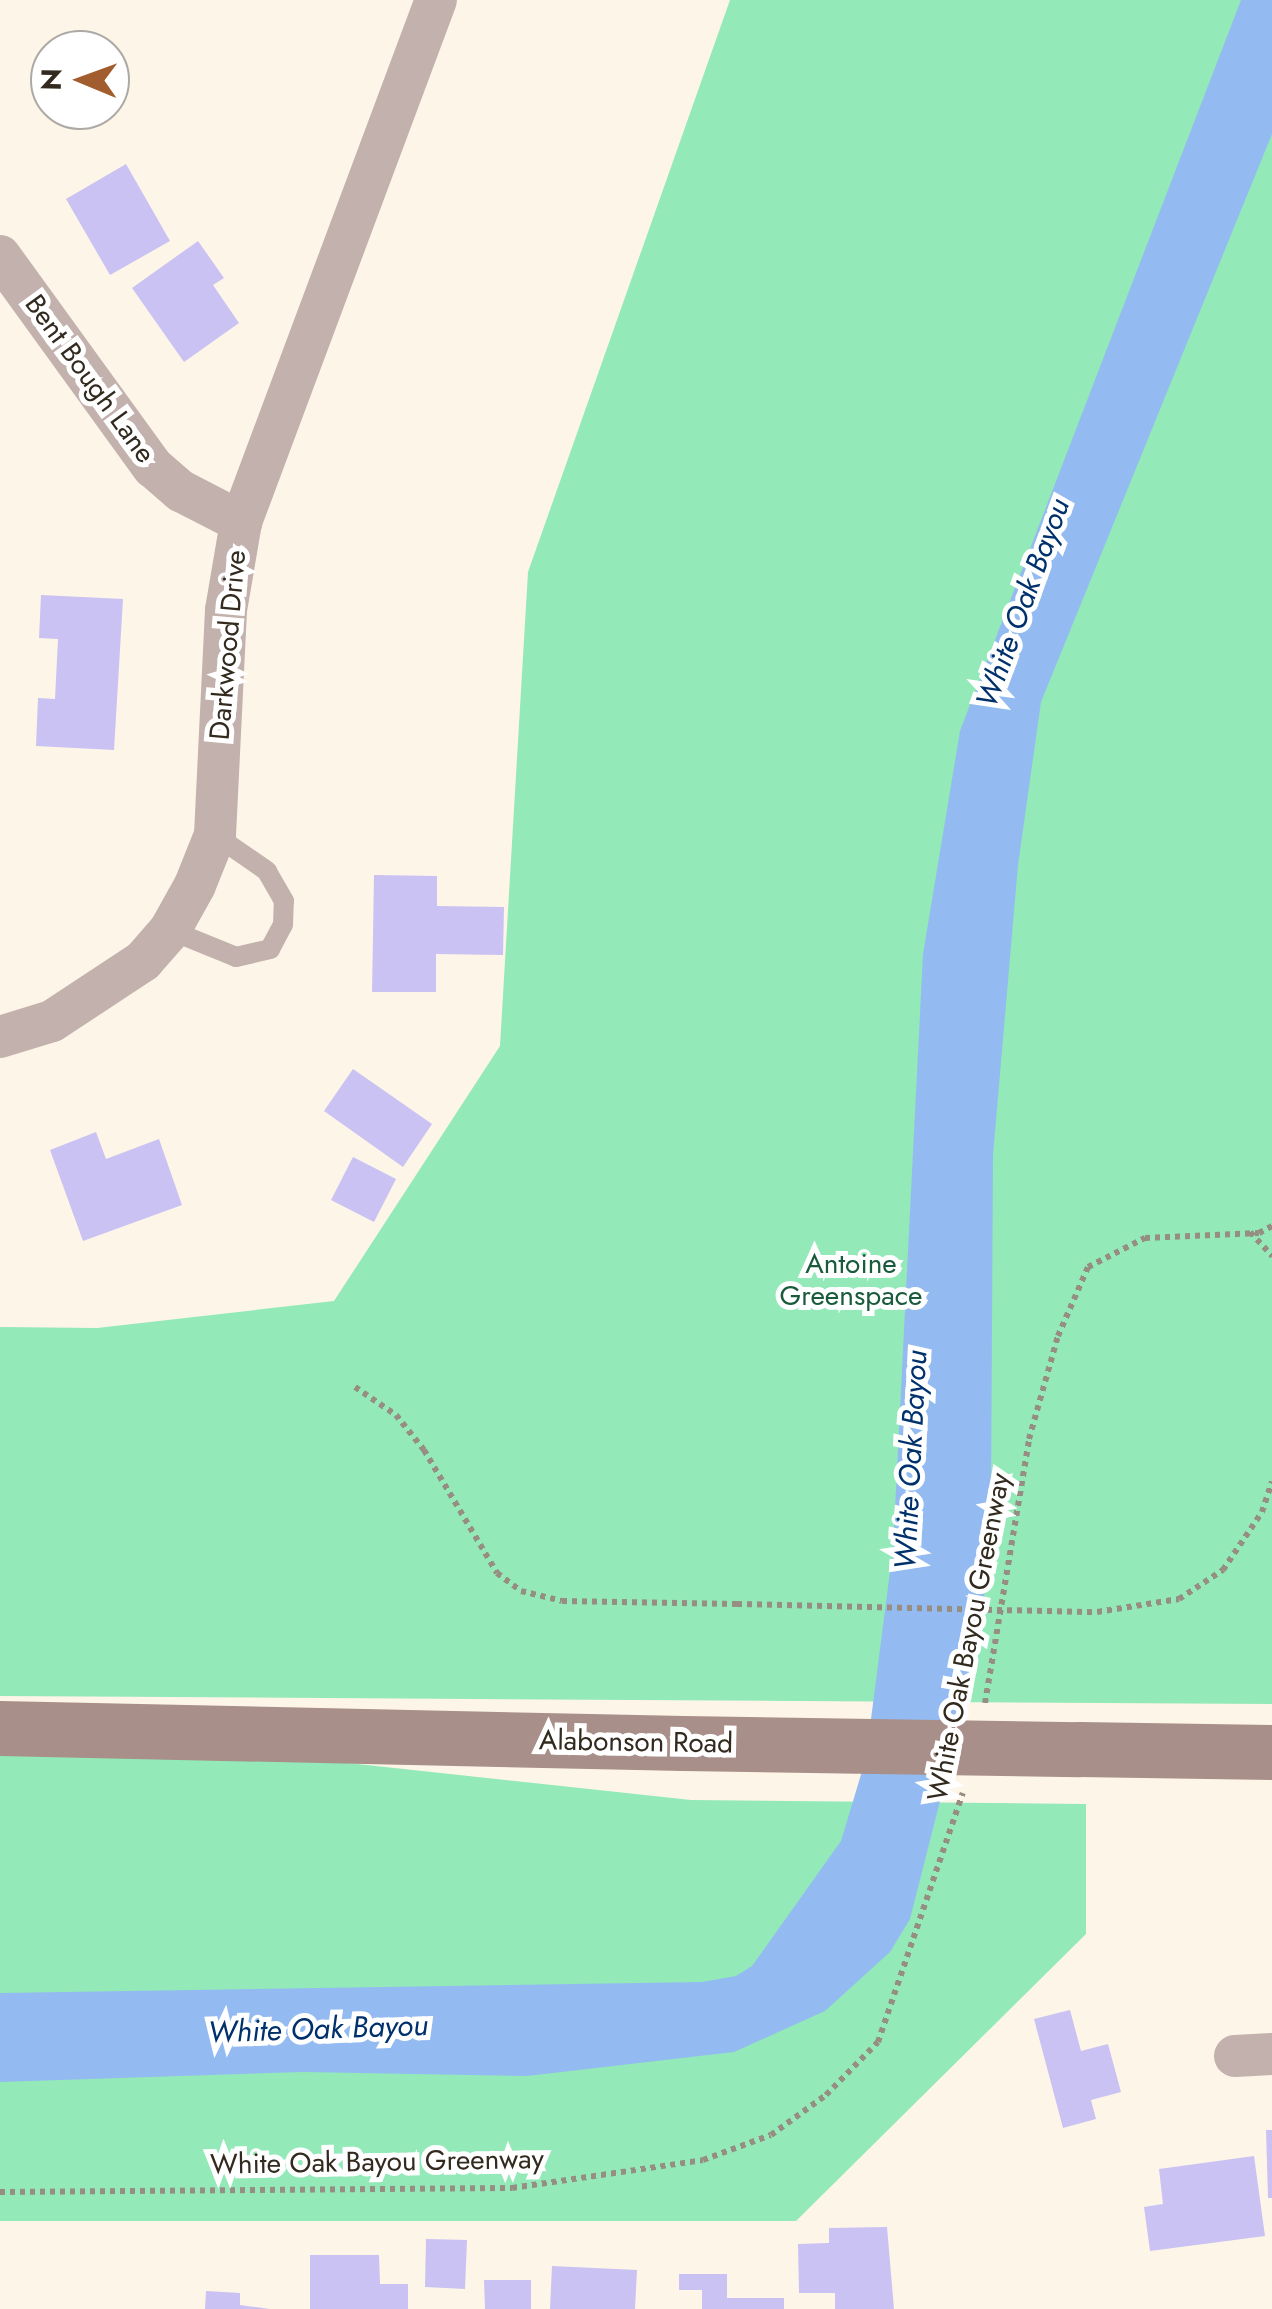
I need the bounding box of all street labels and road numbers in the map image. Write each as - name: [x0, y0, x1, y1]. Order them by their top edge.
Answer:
- street label: Bent Bough Lane: [18, 288, 162, 470]
- street label: Darkwood Drive: [203, 549, 253, 741]
- street label: White Oak Bayou Greenway: [921, 1470, 1017, 1804]
- street label: Alabonson Road: [539, 1724, 733, 1760]
- street label: White Oak Bayou Greenway: [210, 2142, 544, 2182]

